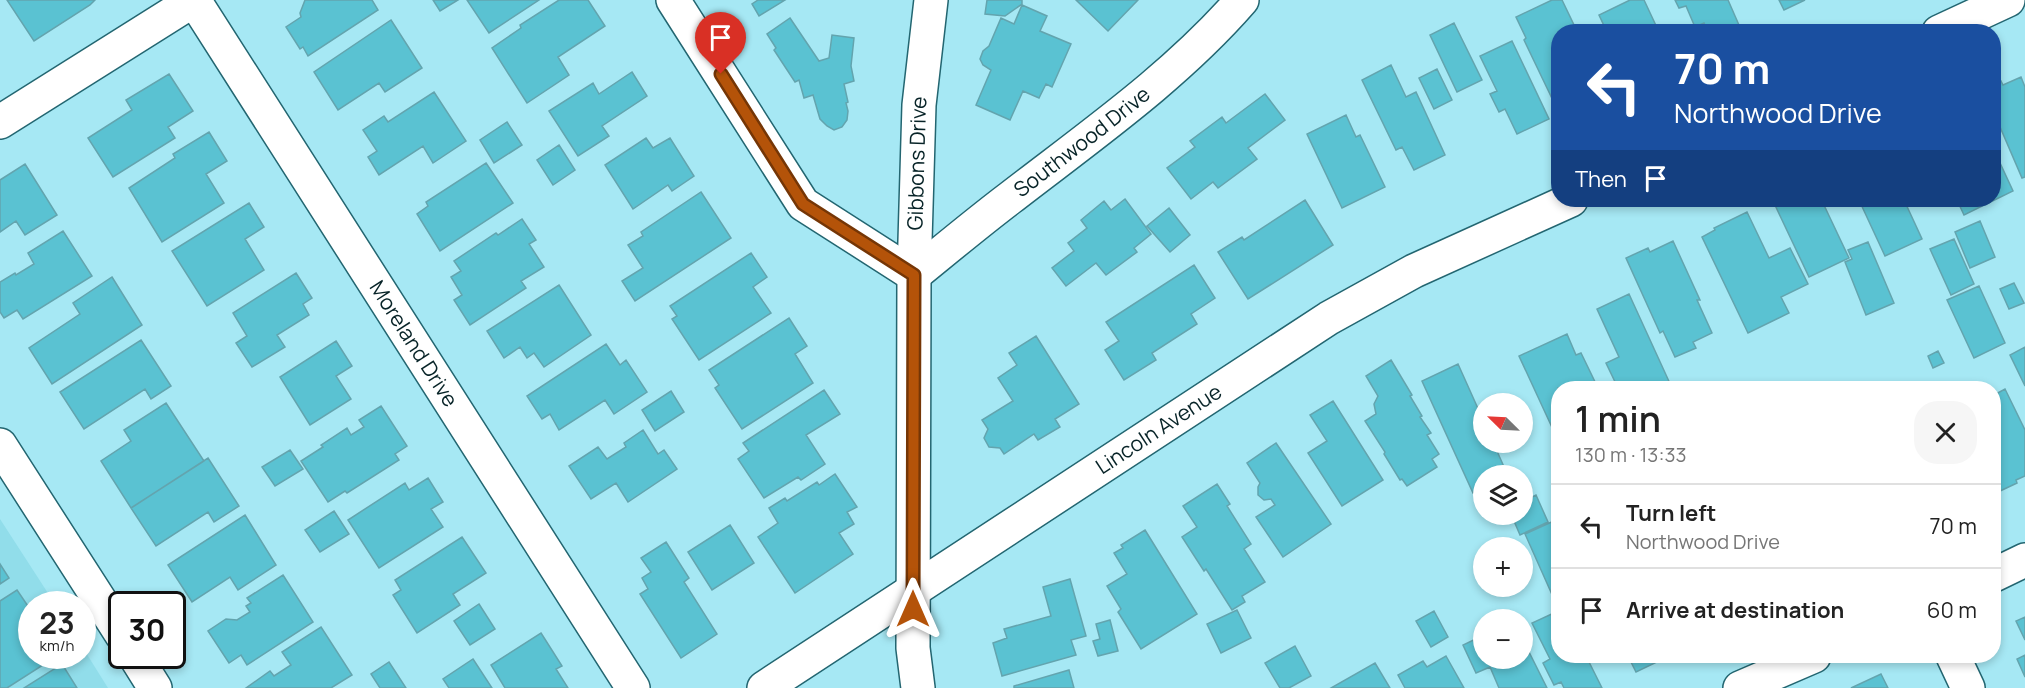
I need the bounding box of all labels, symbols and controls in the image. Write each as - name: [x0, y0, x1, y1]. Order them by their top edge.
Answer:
- pin: [695, 12, 746, 74]
- icon: arrive: [704, 21, 737, 54]
- text: 70 m: [1674, 39, 1770, 97]
- icon: left: [1575, 48, 1653, 126]
- street label: Southwood Drive: [1008, 80, 1155, 203]
- text: Northwood Drive: [1674, 94, 1882, 131]
- street label: Gibbons Drive: [900, 95, 933, 231]
- icon: arrive: [1639, 162, 1672, 195]
- text: Then: [1575, 164, 1627, 194]
- street label: Moreland Drive: [364, 275, 465, 412]
- street label: Lincoln Avenue: [1090, 377, 1227, 480]
- north arrow: [1473, 393, 1533, 453]
- map controls: [1473, 393, 1533, 669]
- text: 1 min: [1575, 394, 1661, 443]
- button: close: [1914, 401, 1977, 464]
- text: 130 m · 13:33: [1575, 441, 1687, 468]
- button: layers: [1473, 465, 1533, 525]
- text: Turn left: [1626, 498, 1716, 528]
- icon: left: [1575, 510, 1608, 543]
- text: 70 m: [1929, 511, 1977, 541]
- text: Northwood Drive: [1626, 528, 1780, 555]
- button: +: [1473, 537, 1533, 597]
- position arrow: [881, 577, 945, 641]
- speed limit sign: 30: [108, 591, 186, 669]
- icon: arrive: [1575, 594, 1608, 627]
- text: Arrive at destination: [1626, 595, 1844, 625]
- text: 60 m: [1927, 595, 1977, 625]
- text: 23: [39, 602, 75, 643]
- button: −: [1473, 609, 1533, 669]
- text: km/h: [40, 635, 74, 656]

